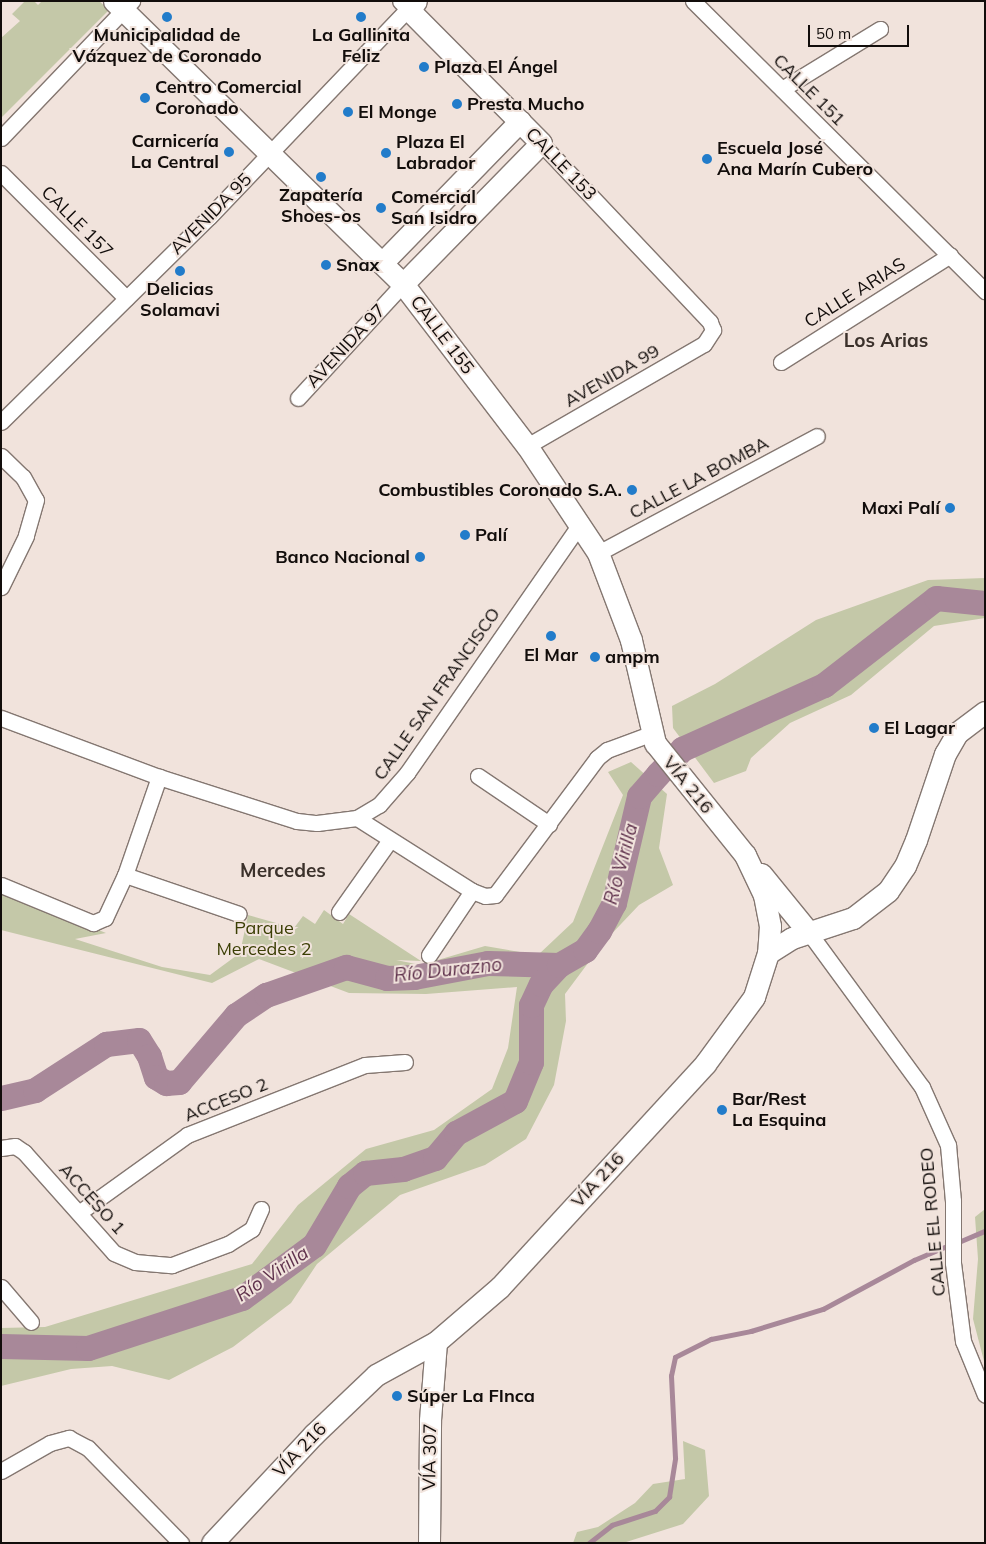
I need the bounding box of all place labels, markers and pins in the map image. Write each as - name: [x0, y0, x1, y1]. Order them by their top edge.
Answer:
- marker: Municipalidad de Vázquez de Coronado: [161, 11, 173, 23]
- marker: La Gallinita Feliz: [355, 11, 367, 23]
- place label: Municipalidad de Vázquez de Coronado: [72, 25, 262, 68]
- place label: La Gallinita Feliz: [312, 25, 410, 68]
- place label: Plaza El Ángel: [434, 56, 558, 78]
- marker: Plaza El Ángel: [418, 61, 430, 73]
- place label: Centro Comercial Coronado: [155, 77, 302, 120]
- marker: Centro Comercial Coronado: [139, 92, 151, 104]
- place label: Presta Mucho: [467, 93, 584, 115]
- marker: Presta Mucho: [451, 98, 463, 110]
- place label: El Monge: [358, 101, 437, 123]
- marker: El Monge: [342, 106, 354, 118]
- place label: Carnicería La Central: [131, 131, 219, 173]
- place label: Plaza El Labrador: [396, 132, 475, 174]
- place label: Escuela José Ana Marín Cubero: [717, 138, 873, 180]
- marker: Carnicería La Central: [223, 146, 235, 158]
- marker: Plaza El Labrador: [380, 147, 392, 159]
- marker: Escuela José Ana Marín Cubero: [701, 153, 713, 165]
- marker: Zapatería Shoes-os: [315, 171, 327, 183]
- place label: Zapatería Shoes-os: [279, 185, 363, 228]
- place label: Comercial San Isidro: [391, 187, 477, 230]
- marker: Comercial San Isidro: [375, 202, 387, 214]
- place label: Snax: [336, 254, 380, 276]
- marker: Snax: [320, 259, 332, 271]
- marker: Delicias Solamavi: [174, 265, 186, 277]
- place label: Delicias Solamavi: [140, 279, 220, 322]
- place label: Combustibles Coronado S.A.: [378, 479, 622, 501]
- marker: Combustibles Coronado S.A.: [626, 484, 638, 496]
- place label: Maxi Palí: [862, 497, 940, 519]
- marker: Maxi Palí: [944, 502, 956, 514]
- place label: Palí: [475, 524, 507, 546]
- marker: Palí: [459, 529, 471, 541]
- place label: Banco Nacional: [275, 546, 410, 568]
- marker: Banco Nacional: [414, 551, 426, 563]
- marker: El Mar: [545, 630, 557, 642]
- place label: El Mar: [524, 644, 578, 666]
- place label: ampm: [605, 646, 660, 668]
- marker: ampm: [589, 651, 601, 663]
- place label: El Lagar: [884, 717, 955, 739]
- marker: El Lagar: [868, 722, 880, 734]
- place label: Bar/Rest La Esquina: [732, 1089, 826, 1132]
- marker: Bar/Rest La Esquina: [716, 1104, 728, 1116]
- place label: Súper La FInca: [407, 1385, 535, 1407]
- marker: Súper La FInca: [391, 1390, 403, 1402]

